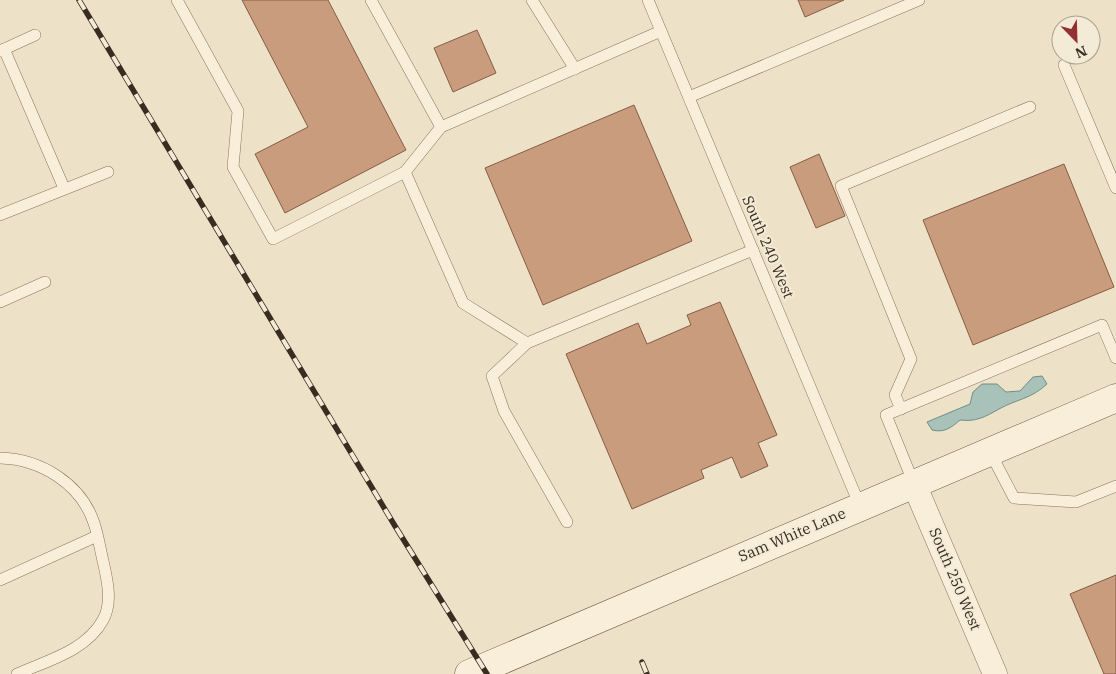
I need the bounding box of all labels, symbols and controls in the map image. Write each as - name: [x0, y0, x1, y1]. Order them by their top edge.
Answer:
- north arrow: [1051, 15, 1101, 65]
- text: N: [1072, 42, 1090, 62]
- street label: South 240 West: [738, 193, 799, 301]
- street label: Sam White Lane: [735, 503, 848, 566]
- street label: South 250 West: [925, 525, 986, 633]

